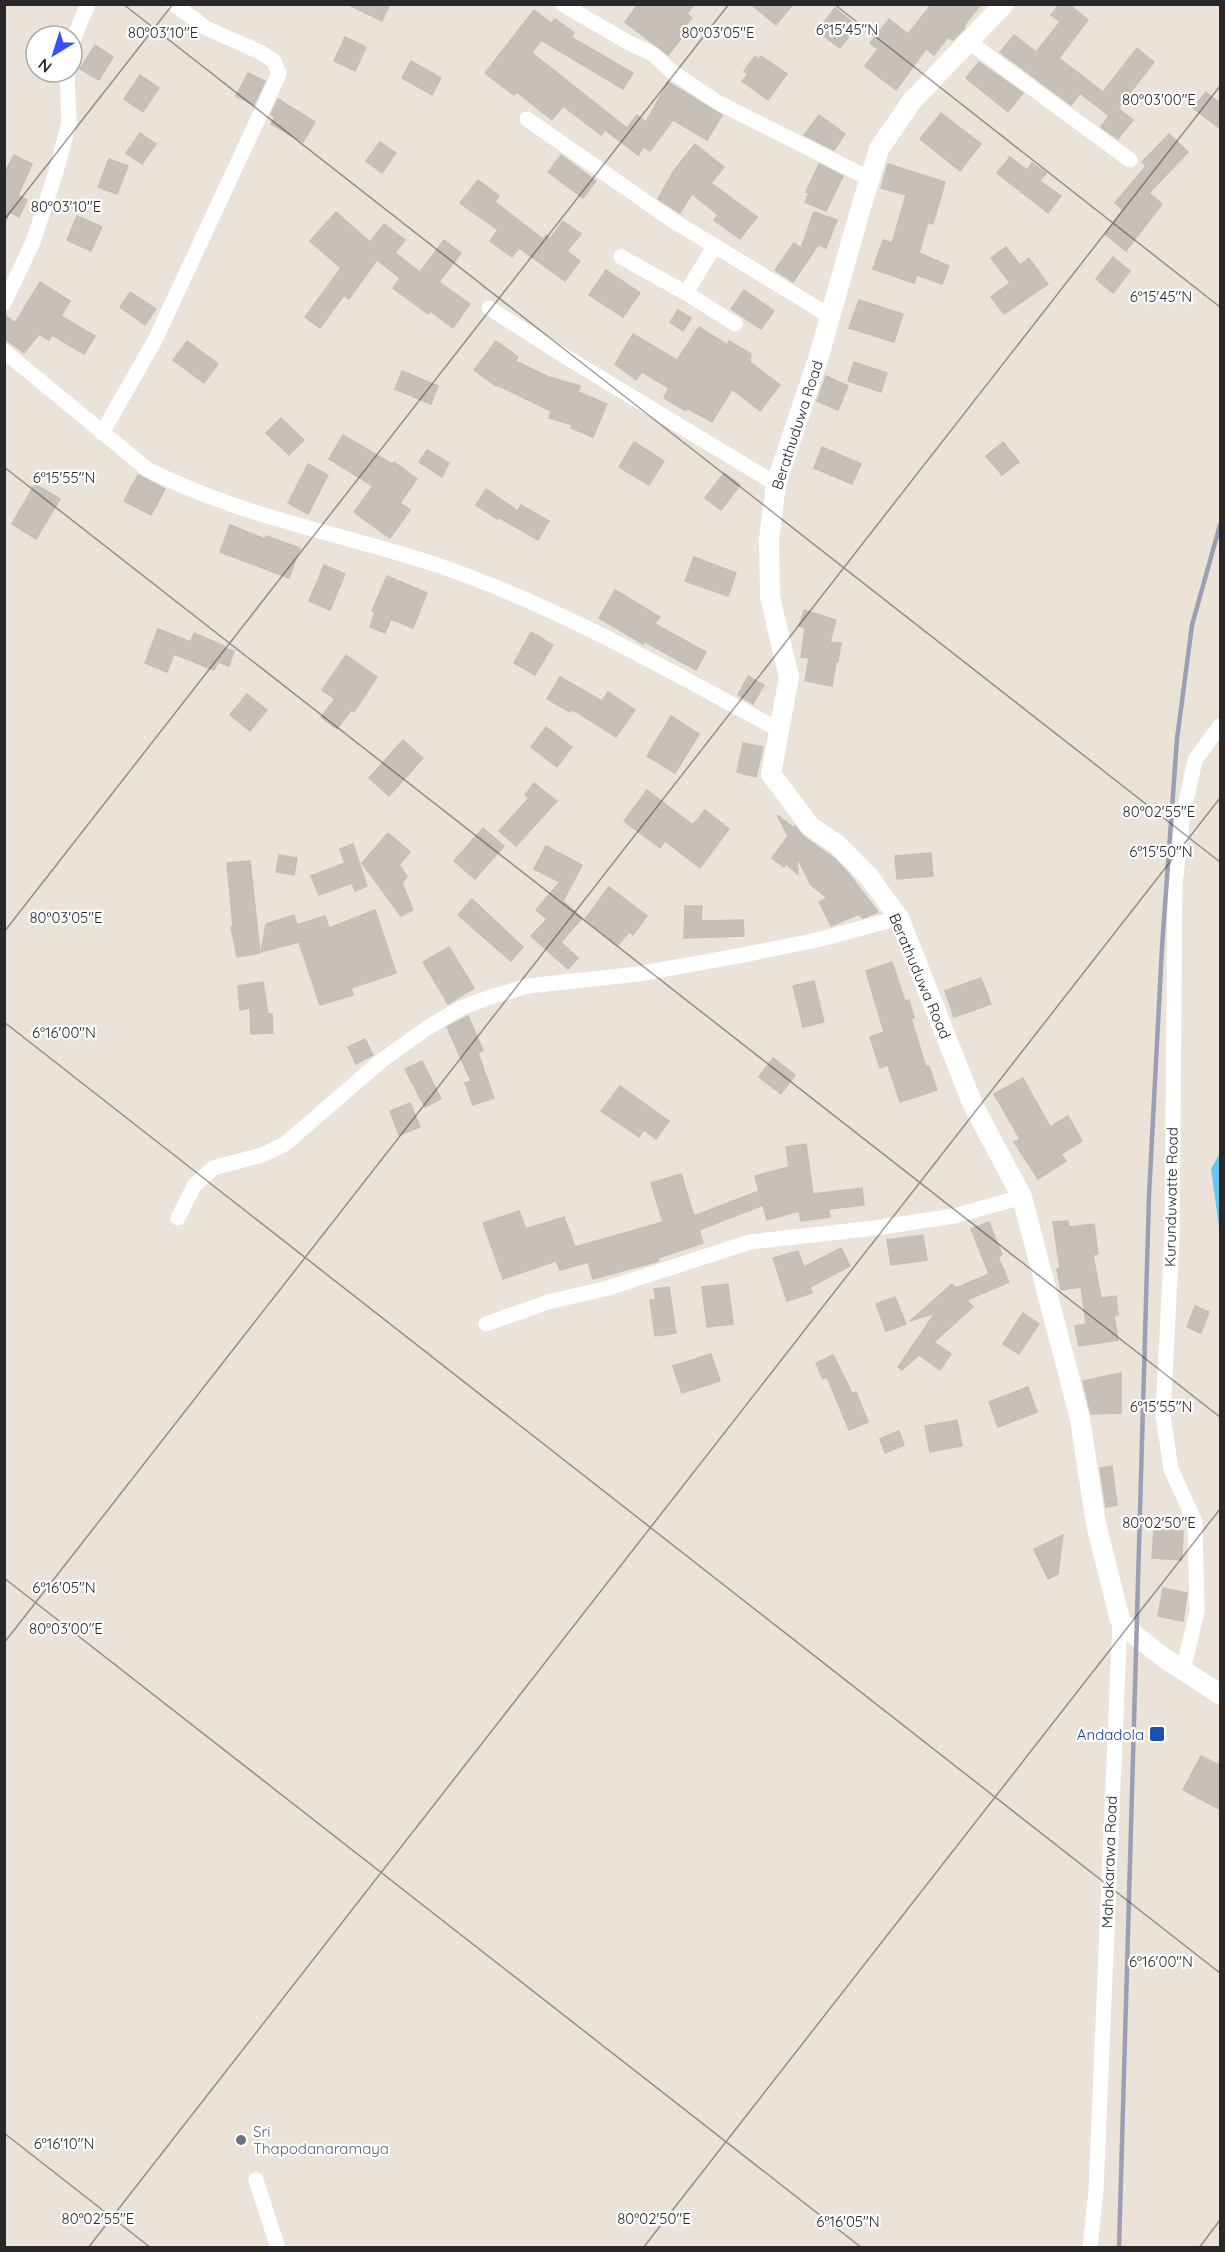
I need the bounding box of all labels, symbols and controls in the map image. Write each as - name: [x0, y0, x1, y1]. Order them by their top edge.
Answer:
- text: 6°15'45"N: [816, 20, 878, 39]
- text: 80°03'10"E: [128, 23, 198, 42]
- text: 80°03'05"E: [681, 23, 755, 42]
- north arrow: [24, 24, 84, 84]
- text: N: [34, 54, 56, 77]
- text: 80°03'00"E: [1122, 90, 1196, 109]
- text: 80°03'10"E: [31, 197, 101, 216]
- text: 6°15'45"N: [1130, 287, 1192, 306]
- street label: Berathuduwa Road: [767, 358, 827, 492]
- text: 6°15'55"N: [33, 468, 95, 487]
- text: 80°02'55"E: [1123, 802, 1195, 821]
- text: 6°15'50"N: [1129, 842, 1193, 861]
- text: 80°03'05"E: [29, 908, 103, 927]
- street label: Berathuduwa Road: [885, 910, 955, 1042]
- text: 6°16'00"N: [32, 1023, 96, 1042]
- street label: Kurunduwatte Road: [1160, 1127, 1182, 1267]
- text: 6°15'55"N: [1130, 1397, 1192, 1416]
- text: 80°02'50"E: [1122, 1513, 1196, 1532]
- text: 6°16'05"N: [32, 1578, 96, 1597]
- text: 80°03'00"E: [29, 1619, 103, 1638]
- place label: Andadola: [1077, 1725, 1144, 1744]
- marker: Andadola: [1148, 1725, 1166, 1743]
- street label: Mahakarawa Road: [1097, 1795, 1121, 1929]
- text: 6°16'00"N: [1129, 1952, 1193, 1971]
- place label: Sri Thapodanaramaya: [253, 2122, 389, 2158]
- marker: Sri Thapodanaramaya: [234, 2133, 248, 2147]
- text: 6°16'10"N: [34, 2134, 94, 2153]
- text: 80°02'55"E: [62, 2209, 134, 2228]
- text: 80°02'50"E: [617, 2209, 691, 2228]
- text: 6°16'05"N: [816, 2212, 880, 2231]

